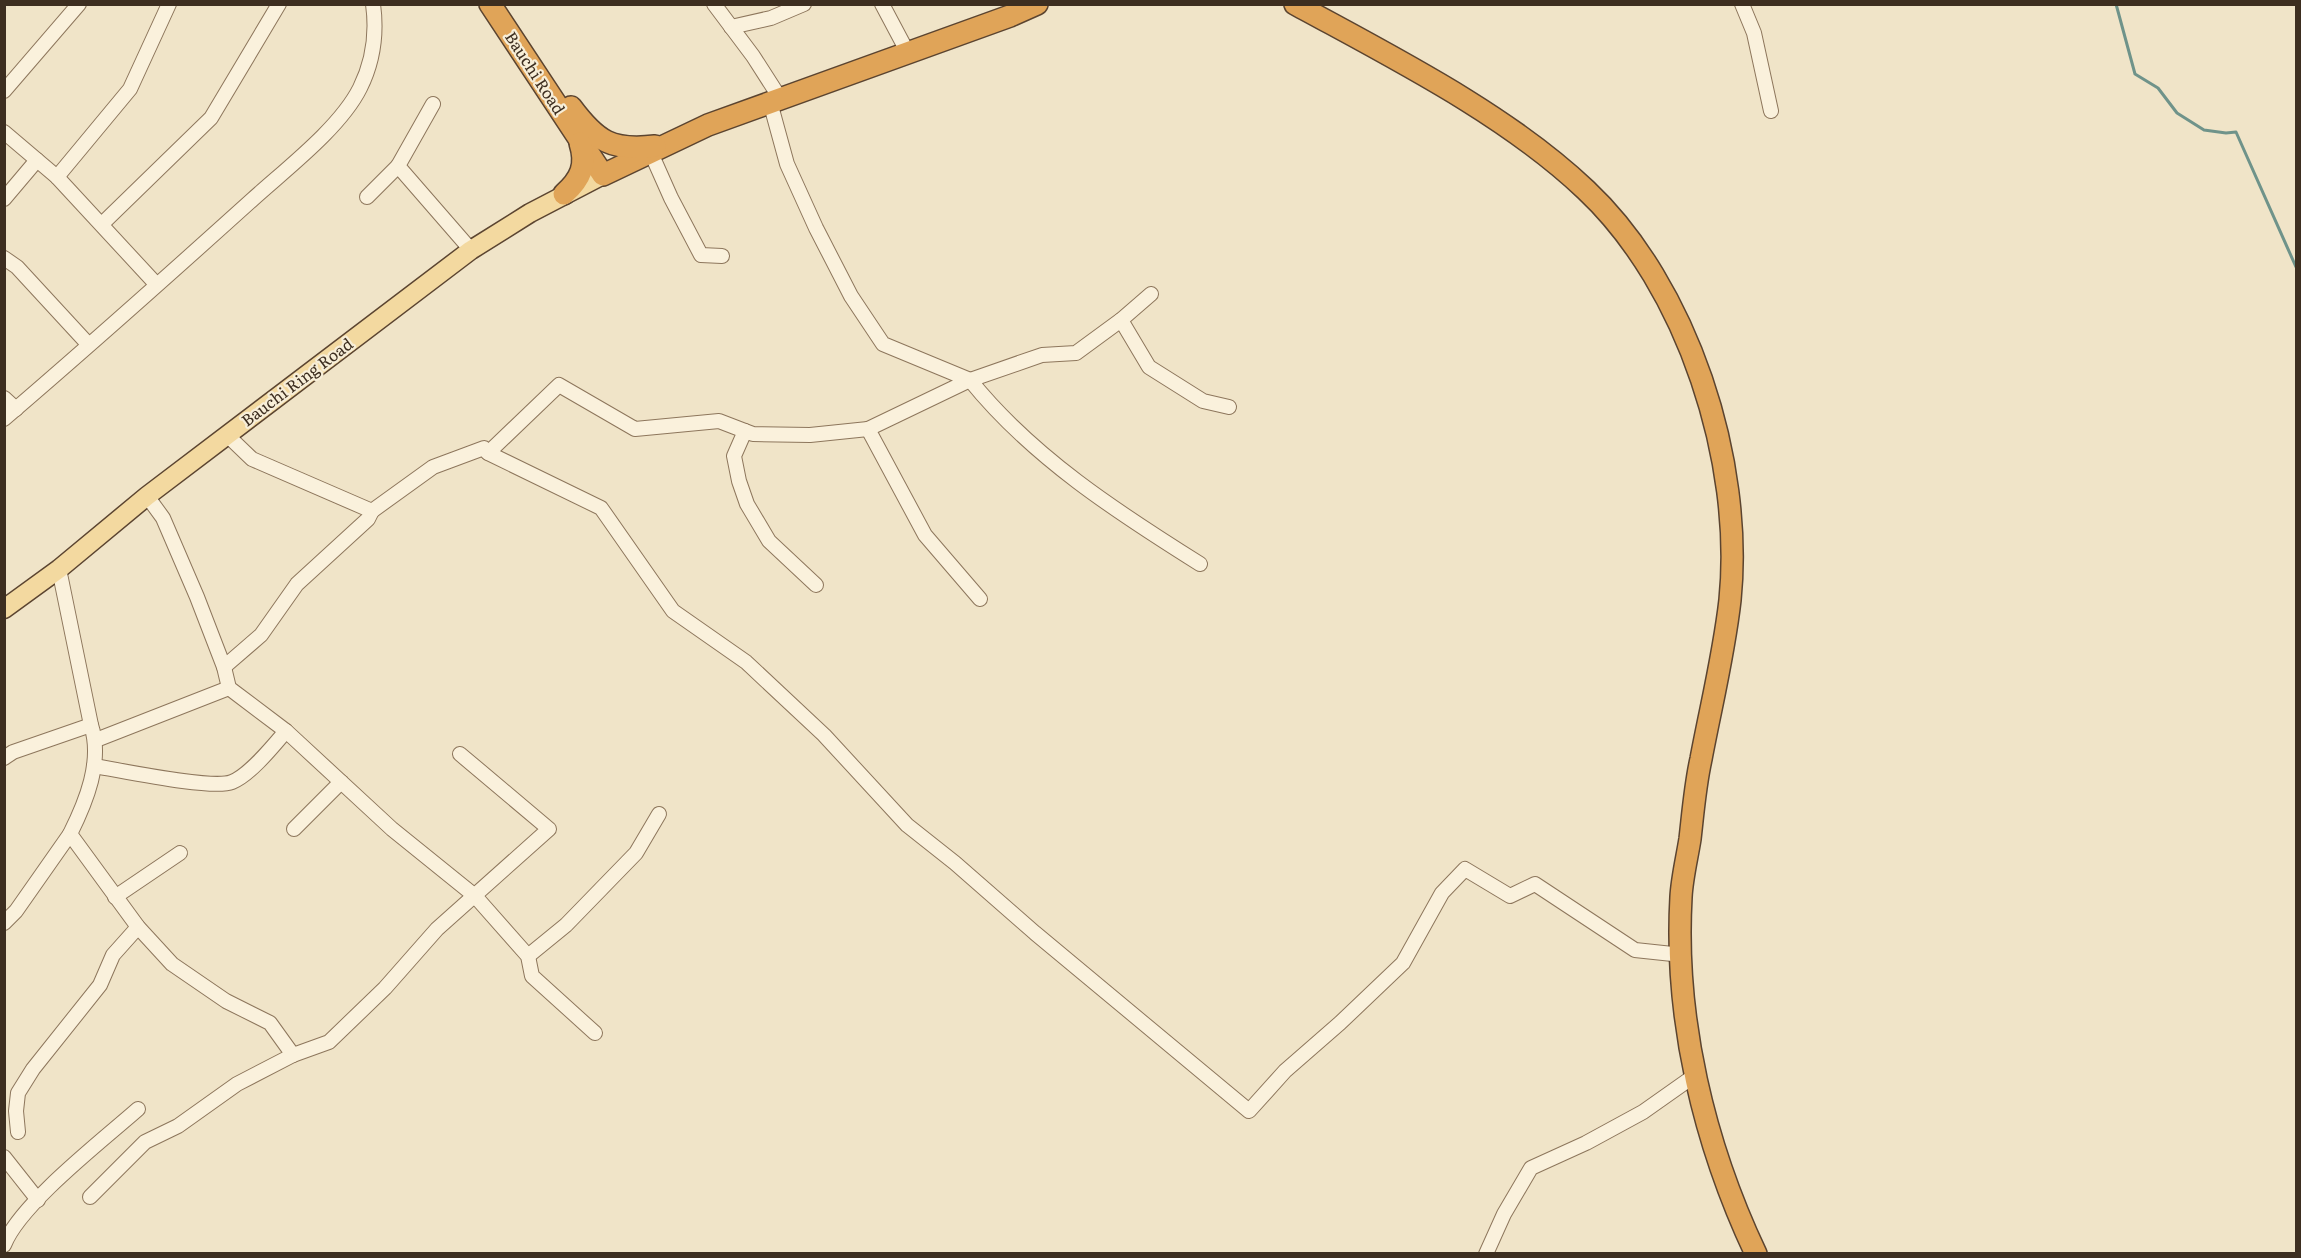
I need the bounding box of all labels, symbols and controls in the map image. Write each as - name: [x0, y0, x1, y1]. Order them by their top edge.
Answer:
- street label: Bauchi Road: [500, 26, 572, 119]
- street label: Bauchi Ring Road: [236, 331, 357, 431]

